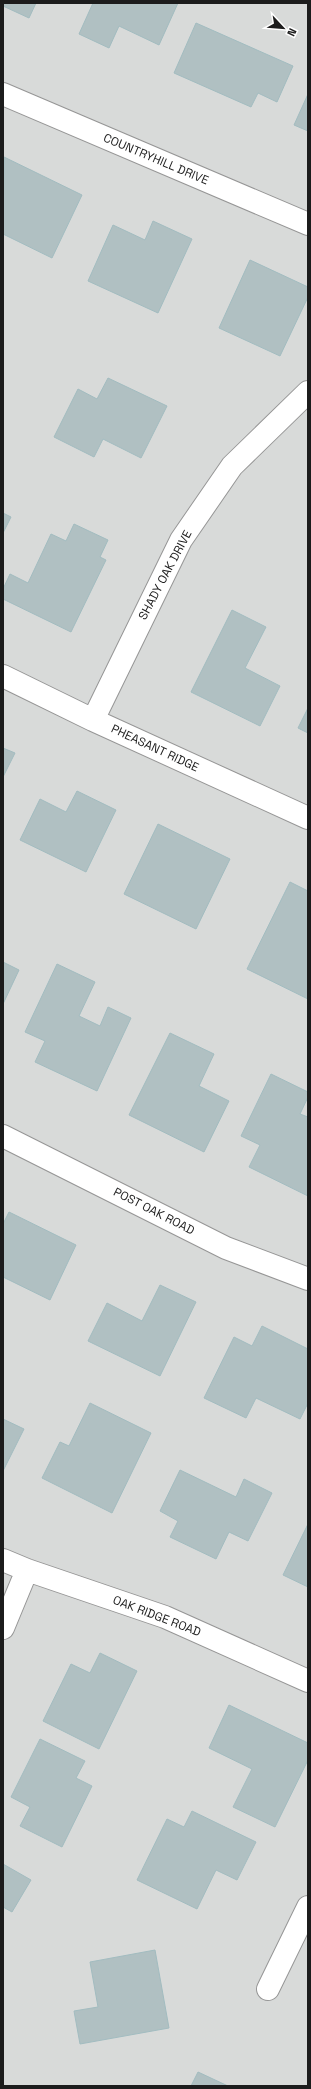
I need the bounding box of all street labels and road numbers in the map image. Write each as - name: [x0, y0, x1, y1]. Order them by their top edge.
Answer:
- street label: COUNTRYHILL DRIVE: [101, 130, 211, 188]
- street label: SHADY OAK DRIVE: [135, 527, 195, 623]
- street label: PHEASANT RIDGE: [108, 721, 202, 775]
- street label: POST OAK ROAD: [111, 1184, 197, 1238]
- street label: OAK RIDGE ROAD: [111, 1592, 203, 1640]

